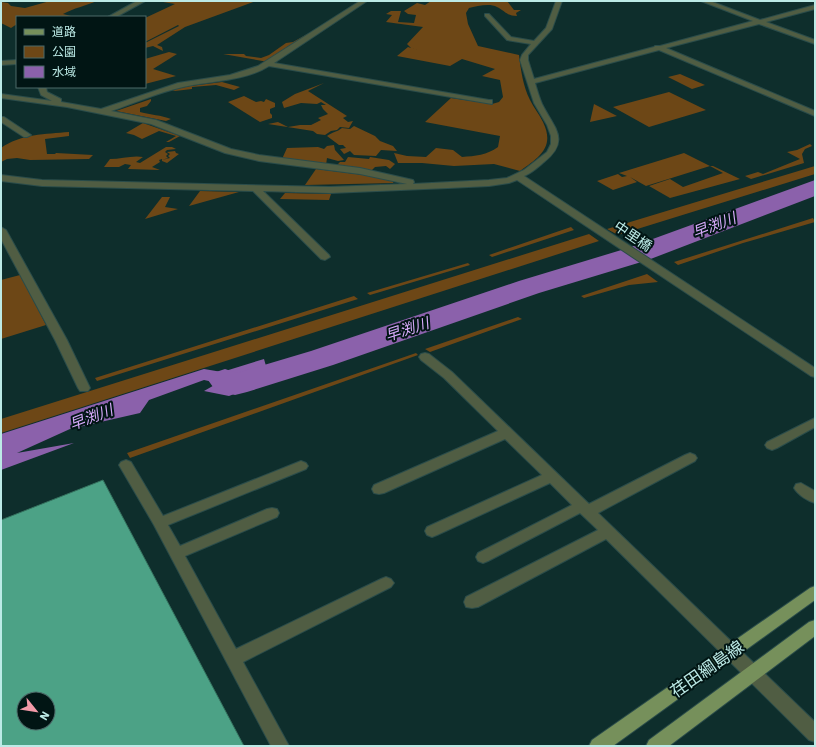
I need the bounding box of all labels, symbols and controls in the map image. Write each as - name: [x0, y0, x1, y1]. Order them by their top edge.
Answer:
- legend: [16, 16, 146, 88]
- text: 道路: [52, 24, 76, 39]
- text: 公園: [52, 44, 76, 59]
- text: 水域: [52, 64, 76, 79]
- water label: 早渕川: [690, 207, 740, 242]
- street label: 中里橋: [611, 217, 655, 255]
- water label: 早渕川: [383, 312, 433, 345]
- water label: 早渕川: [67, 399, 117, 434]
- street label: 荏田綱島線: [666, 636, 748, 702]
- north arrow: [16, 691, 56, 731]
- text: N: [37, 709, 53, 723]

